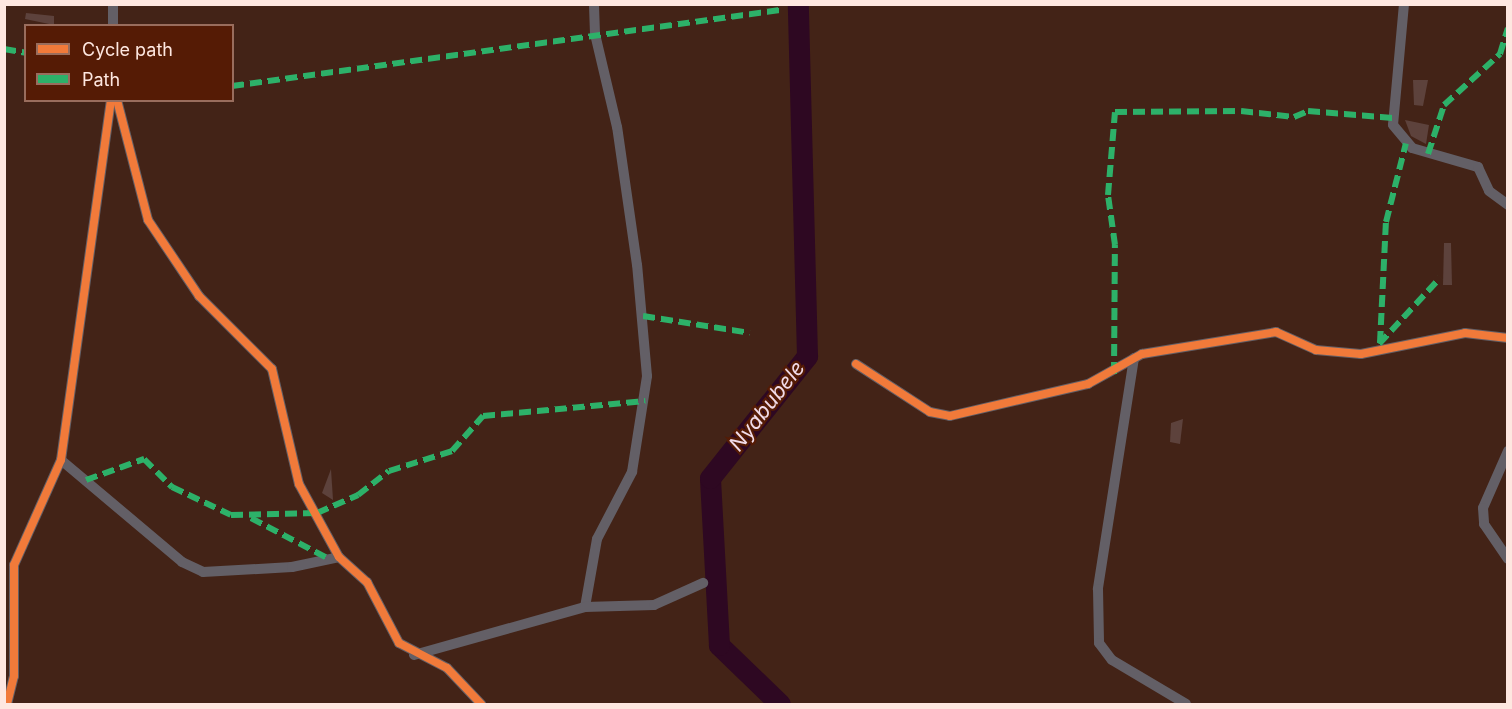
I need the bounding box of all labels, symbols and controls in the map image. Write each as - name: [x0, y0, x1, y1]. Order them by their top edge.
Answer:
- legend: [24, 24, 234, 102]
- text: Cycle path: [82, 39, 173, 60]
- text: Path: [82, 69, 120, 90]
- water label: Nyabubele: [724, 356, 810, 456]

